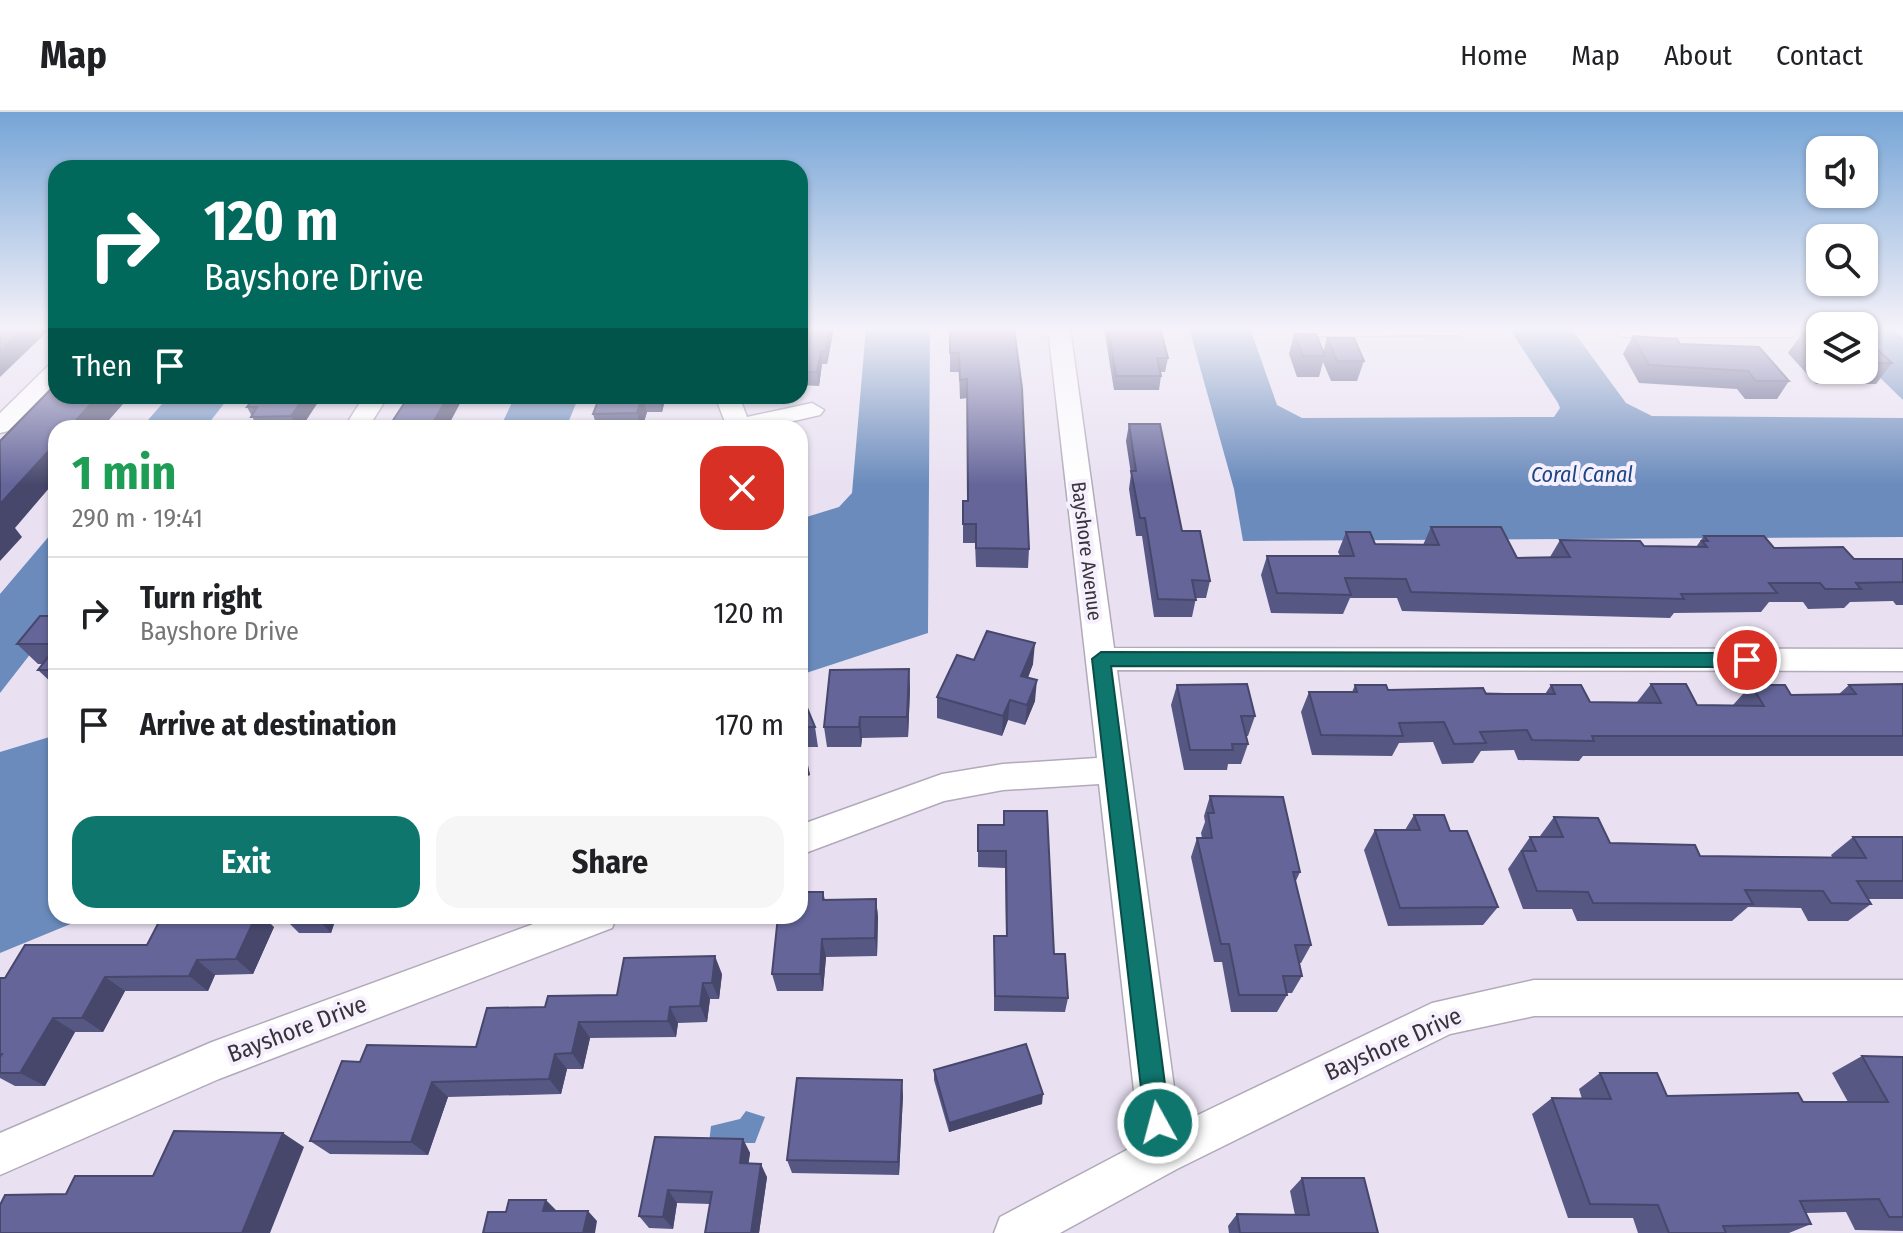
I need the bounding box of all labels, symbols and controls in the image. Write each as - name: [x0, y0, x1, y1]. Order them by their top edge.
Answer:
- text: Map: [40, 32, 107, 78]
- text: Home: [1460, 39, 1527, 72]
- text: Map: [1571, 39, 1620, 72]
- text: About: [1664, 39, 1732, 72]
- text: Contact: [1776, 39, 1863, 72]
- map controls: [1806, 136, 1878, 384]
- button: sound: [1806, 136, 1878, 208]
- text: 120 m: [204, 188, 339, 255]
- icon: right: [72, 192, 176, 296]
- button: search: [1806, 224, 1878, 296]
- text: Bayshore Drive: [204, 256, 424, 300]
- button: layers: [1806, 312, 1878, 384]
- icon: arrive: [148, 344, 192, 388]
- text: Then: [72, 348, 132, 384]
- text: 1 min: [72, 444, 177, 502]
- button: close: [700, 446, 784, 530]
- water label: Coral Canal: [1531, 461, 1633, 488]
- street label: Bayshore Avenue: [1067, 480, 1107, 622]
- text: 290 m · 19:41: [72, 503, 203, 534]
- text: Turn right: [140, 580, 262, 616]
- icon: right: [72, 591, 116, 635]
- text: 120 m: [713, 595, 784, 631]
- text: Bayshore Drive: [140, 616, 299, 647]
- pin: [1713, 626, 1781, 694]
- icon: arrive: [1725, 638, 1769, 682]
- icon: arrive: [72, 703, 116, 747]
- text: Arrive at destination: [140, 707, 397, 743]
- text: 170 m: [715, 707, 784, 743]
- button: Exit: [72, 816, 420, 908]
- button: Share: [436, 816, 784, 908]
- street label: Bayshore Drive: [224, 990, 370, 1068]
- street label: Bayshore Drive: [1320, 1001, 1466, 1087]
- position arrow: [1116, 1081, 1200, 1165]

